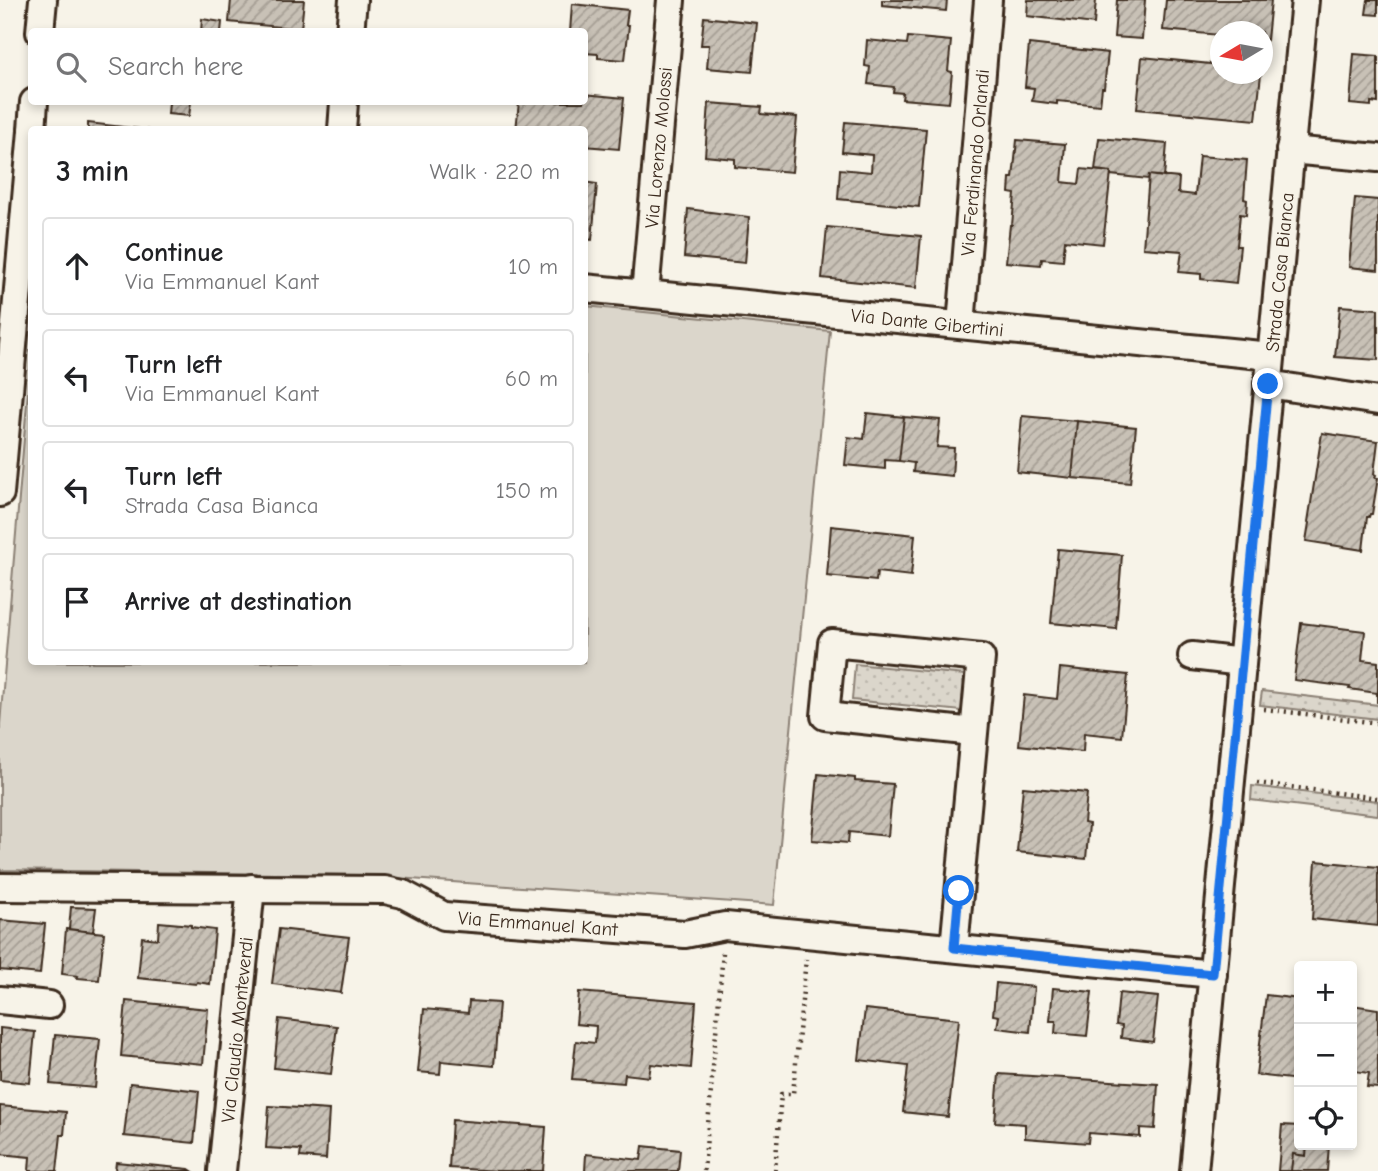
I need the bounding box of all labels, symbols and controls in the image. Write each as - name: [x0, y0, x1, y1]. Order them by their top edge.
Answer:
- north arrow: [1210, 21, 1273, 84]
- search box: [28, 28, 588, 105]
- icon: search: [52, 48, 90, 86]
- text: Search here: [108, 52, 243, 82]
- street label: Via Lorenzo Molossi: [641, 66, 677, 229]
- street label: Via Ferdinando Orlandi: [957, 68, 994, 257]
- text: 3 min: [56, 154, 129, 189]
- text: Walk · 220 m: [429, 158, 560, 185]
- street label: Strada Casa Bianca: [1262, 191, 1299, 353]
- text: Continue: [125, 238, 223, 268]
- icon: ahead: [58, 247, 96, 285]
- text: 10 m: [508, 253, 558, 280]
- text: Via Emmanuel Kant: [125, 268, 319, 295]
- street label: Via Dante Gibertini: [850, 304, 1005, 341]
- text: Turn left: [125, 350, 222, 380]
- icon: left: [58, 359, 96, 397]
- text: 60 m: [505, 365, 558, 392]
- route end: [1252, 368, 1283, 399]
- text: Via Emmanuel Kant: [125, 380, 319, 407]
- text: Turn left: [125, 462, 222, 492]
- icon: left: [58, 471, 96, 509]
- text: 150 m: [496, 477, 558, 504]
- text: Strada Casa Bianca: [125, 492, 319, 519]
- icon: arrive: [58, 583, 96, 621]
- text: Arrive at destination: [125, 587, 352, 617]
- route start: [943, 875, 974, 906]
- street label: Via Emmanuel Kant: [457, 907, 619, 941]
- street label: Via Claudio Monteverdi: [217, 936, 258, 1124]
- map controls: [1294, 961, 1357, 1150]
- button: +: [1294, 961, 1357, 1024]
- button: −: [1294, 1024, 1357, 1087]
- button: locate: [1294, 1087, 1357, 1150]

